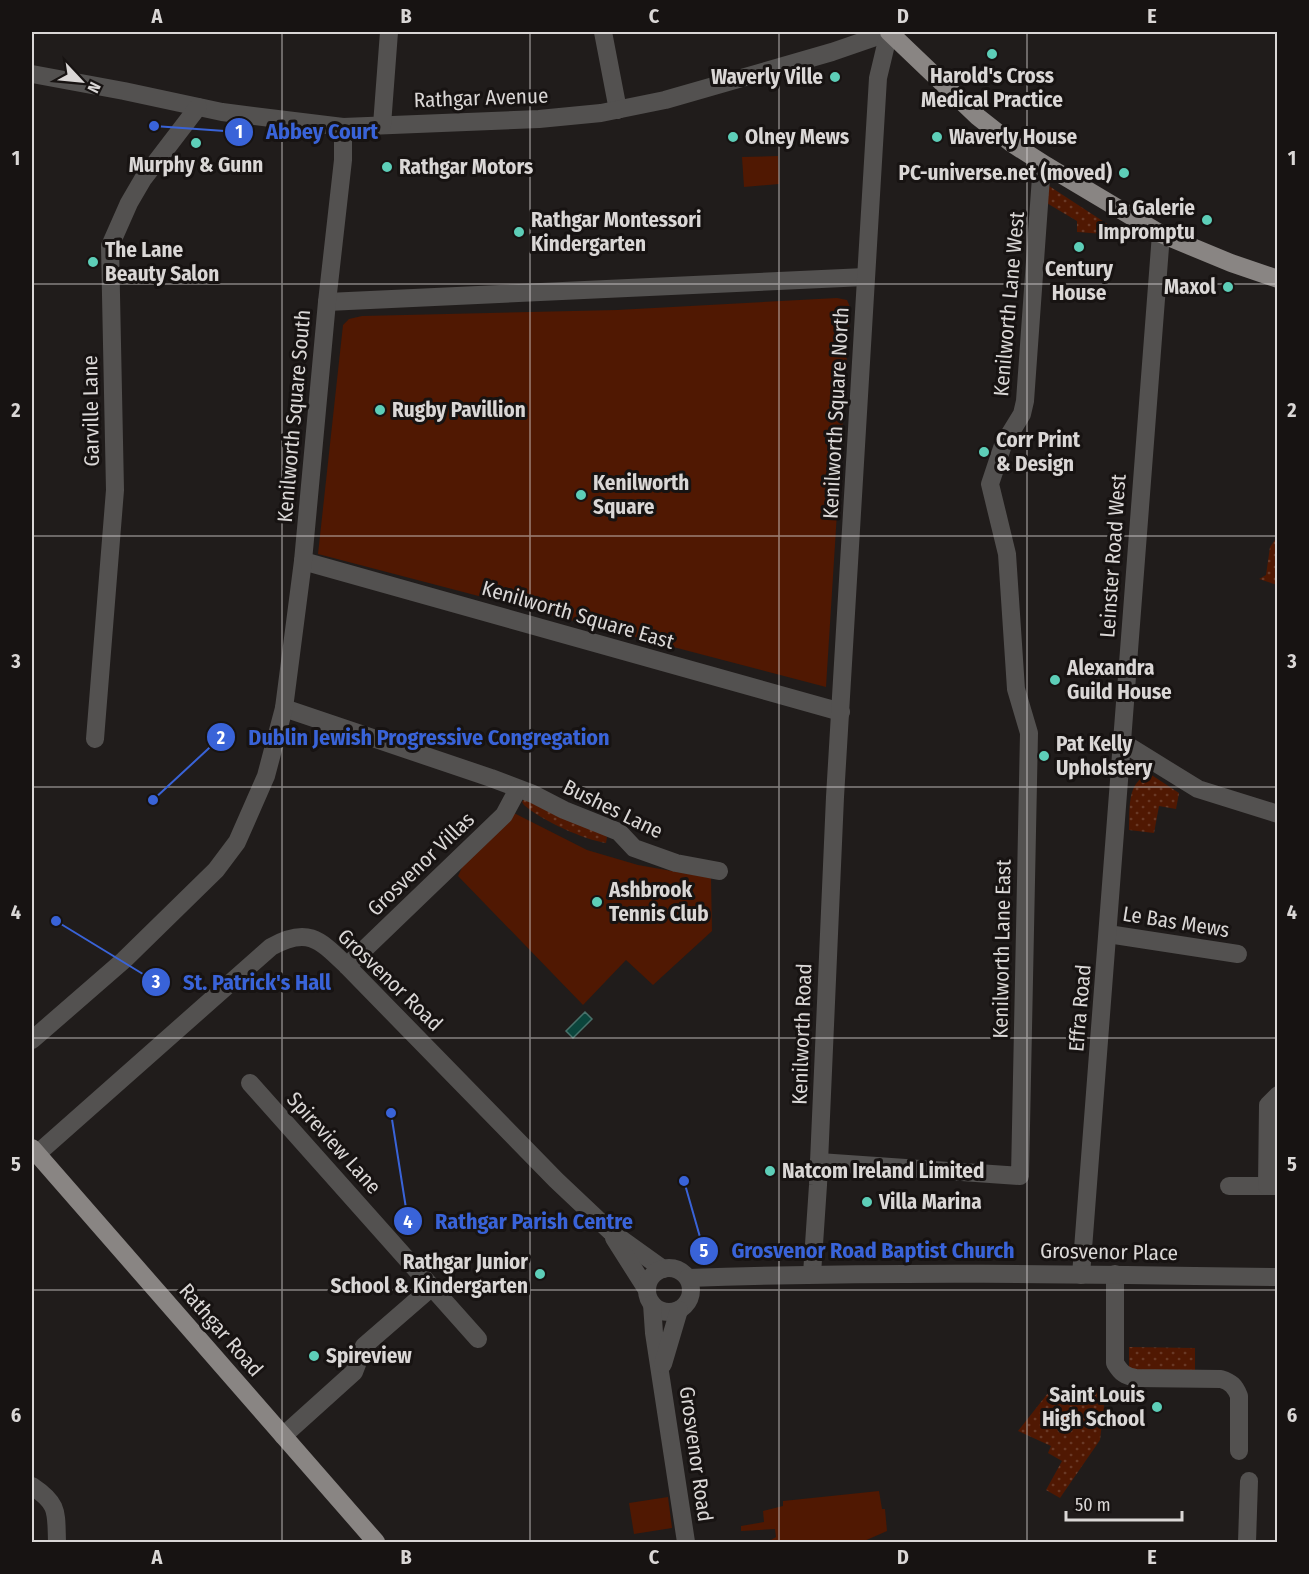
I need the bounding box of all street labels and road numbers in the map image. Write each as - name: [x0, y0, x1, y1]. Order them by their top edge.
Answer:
- street label: Rathgar Avenue: [413, 83, 549, 113]
- street label: Kenilworth Lane West: [988, 210, 1030, 398]
- street label: Kenilworth Square North: [817, 306, 855, 520]
- street label: Kenilworth Square South: [272, 309, 316, 523]
- street label: Garville Lane: [77, 355, 105, 467]
- street label: Leinster Road West: [1094, 473, 1132, 639]
- street label: Kenilworth Square East: [479, 575, 677, 655]
- street label: Bushes Lane: [559, 774, 667, 844]
- street label: Grosvenor Villas: [362, 806, 480, 921]
- street label: Kenilworth Lane East: [987, 859, 1017, 1039]
- street label: Le Bas Mews: [1121, 901, 1231, 943]
- street label: Grosvenor Road: [332, 923, 448, 1037]
- street label: Kenilworth Road: [787, 963, 817, 1105]
- street label: Effra Road: [1063, 963, 1097, 1053]
- street label: Spireview Lane: [281, 1087, 387, 1199]
- street label: Grosvenor Place: [1040, 1238, 1178, 1266]
- street label: Rathgar Road: [173, 1278, 269, 1382]
- street label: Grosvenor Road: [674, 1385, 718, 1523]

